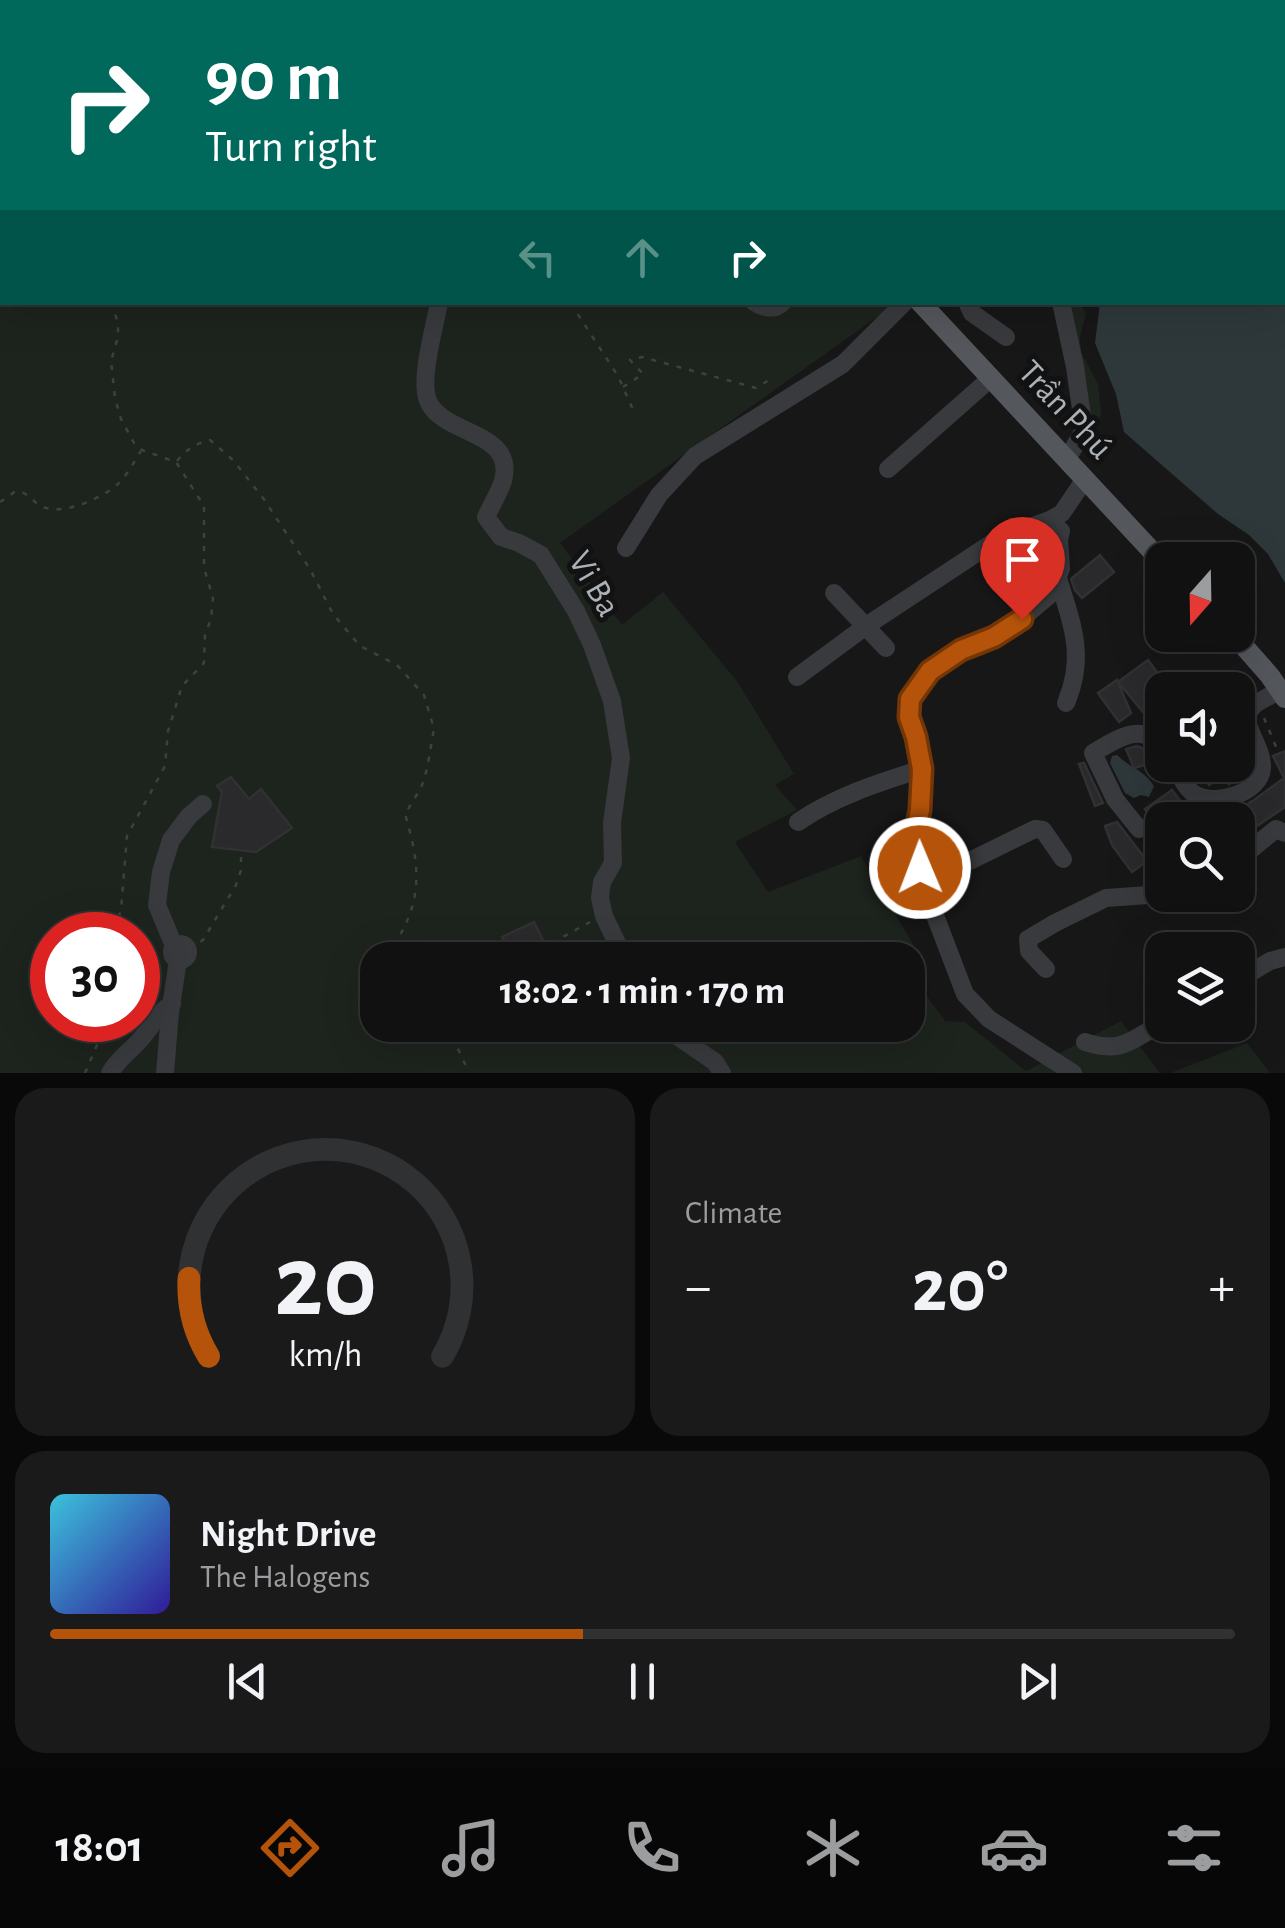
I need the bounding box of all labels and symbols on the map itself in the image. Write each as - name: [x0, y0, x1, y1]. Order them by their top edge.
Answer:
- street label: Trần Phú: [1011, 354, 1119, 466]
- pin: [980, 517, 1065, 620]
- north arrow: [1145, 542, 1255, 652]
- street label: Vi Ba: [562, 545, 626, 623]
- position arrow: [868, 816, 972, 920]
- speed limit sign: 30: [30, 912, 160, 1042]

